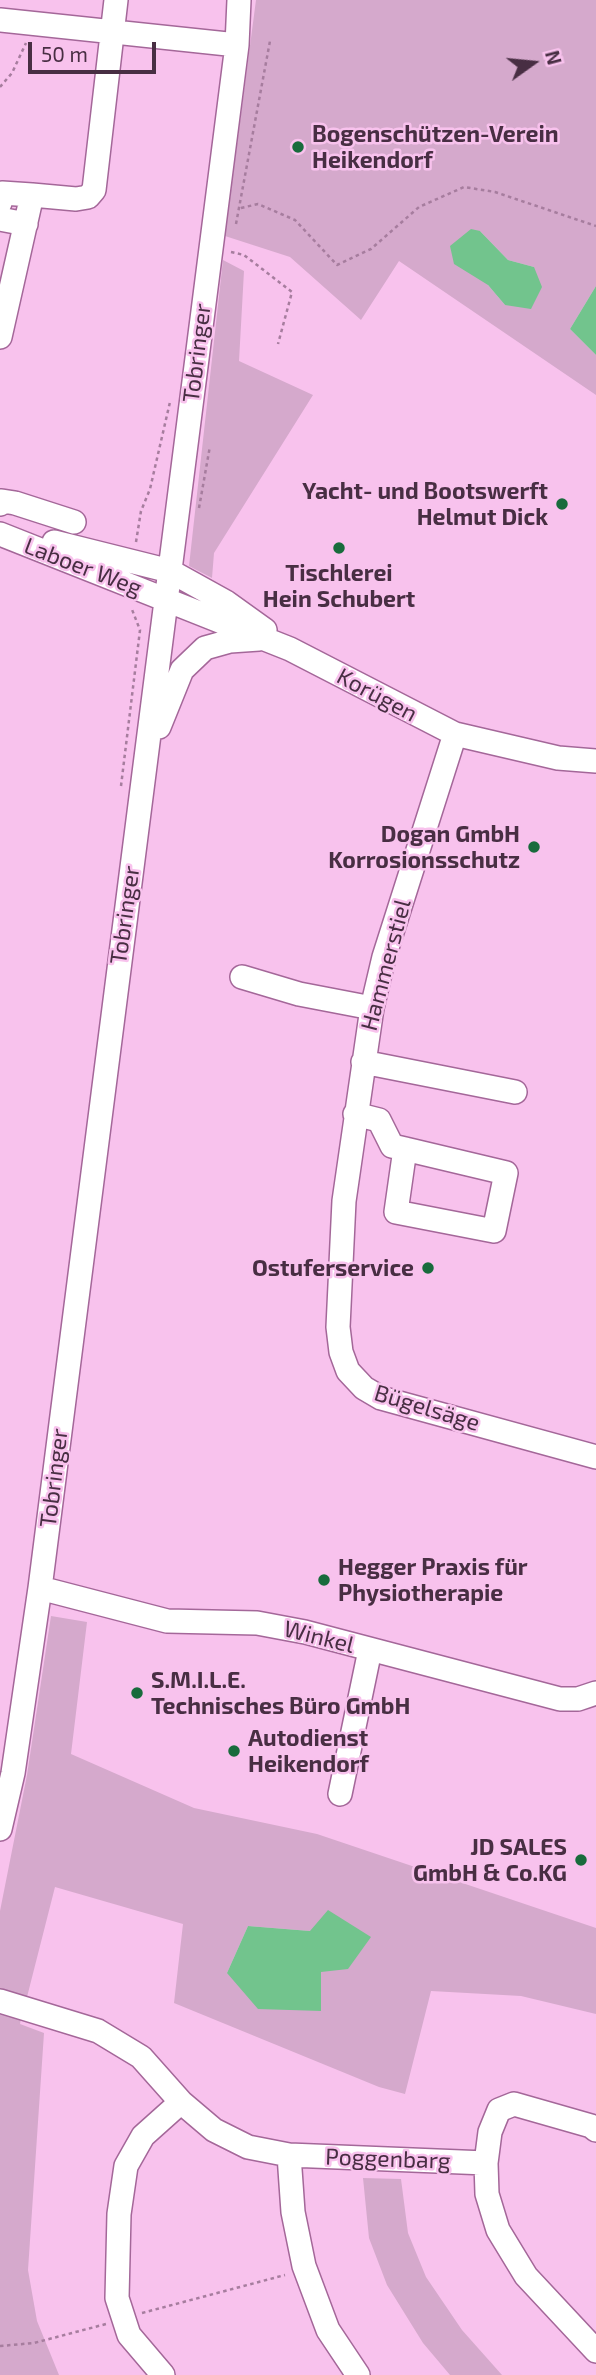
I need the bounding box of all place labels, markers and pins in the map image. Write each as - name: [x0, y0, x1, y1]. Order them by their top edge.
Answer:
- place label: Bogenschützen-Verein Heikendorf: [312, 120, 559, 174]
- marker: Bogenschützen-Verein Heikendorf: [290, 139, 306, 155]
- place label: Yacht- und Bootswerft Helmut Dick: [302, 477, 548, 531]
- marker: Yacht- und Bootswerft Helmut Dick: [554, 496, 570, 512]
- marker: Tischlerei Hein Schubert: [331, 540, 347, 556]
- place label: Tischlerei Hein Schubert: [263, 559, 415, 613]
- place label: Dogan GmbH Korrosionsschutz: [328, 820, 520, 874]
- marker: Dogan GmbH Korrosionsschutz: [526, 839, 542, 855]
- place label: Ostuferservice: [252, 1254, 414, 1282]
- marker: Ostuferservice: [420, 1260, 436, 1276]
- place label: Hegger Praxis für Physiotherapie: [338, 1553, 528, 1607]
- marker: Hegger Praxis für Physiotherapie: [316, 1572, 332, 1588]
- place label: S.M.I.L.E. Technisches Büro GmbH: [151, 1666, 410, 1720]
- marker: S.M.I.L.E. Technisches Büro GmbH: [129, 1685, 145, 1701]
- place label: Autodienst Heikendorf: [248, 1724, 369, 1778]
- marker: Autodienst Heikendorf: [226, 1743, 242, 1759]
- place label: JD SALES GmbH & Co.KG: [413, 1833, 567, 1887]
- marker: JD SALES GmbH & Co.KG: [573, 1852, 589, 1868]

